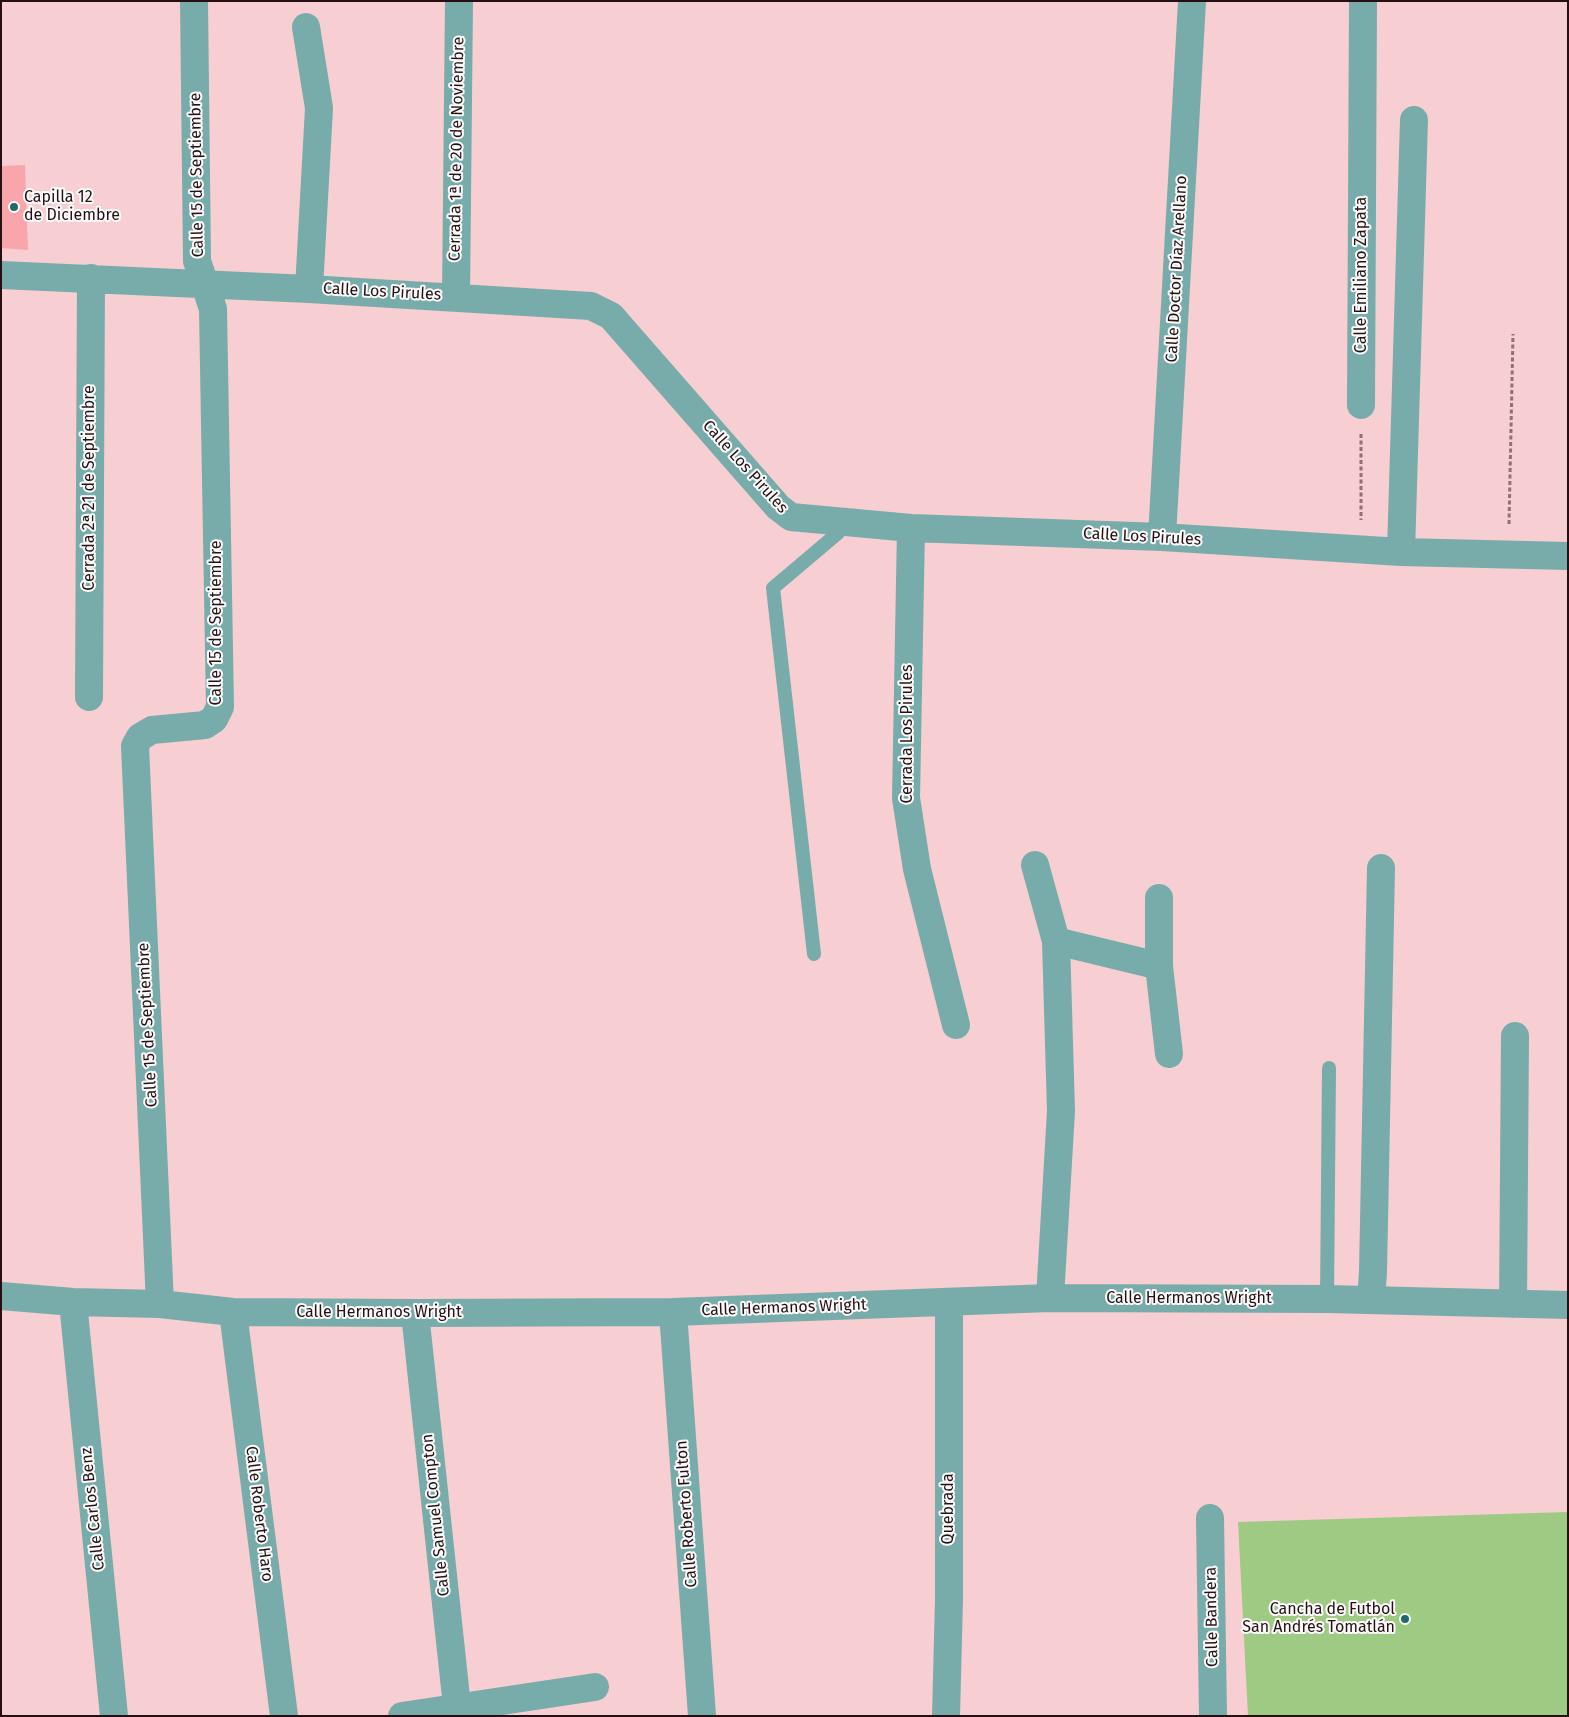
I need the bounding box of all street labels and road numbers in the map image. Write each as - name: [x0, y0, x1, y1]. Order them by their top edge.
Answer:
- street label: Cerrada 1ª de 20 de Noviembre: [445, 37, 469, 261]
- street label: Calle 15 de Septiembre: [186, 92, 208, 258]
- street label: Calle Doctor Díaz Arellano: [1163, 175, 1191, 363]
- street label: Calle Emiliano Zapata: [1352, 197, 1372, 353]
- street label: Calle Los Pirules: [322, 279, 442, 305]
- street label: Cerrada 2ª 21 de Septiembre: [80, 385, 100, 591]
- street label: Calle Los Pirules: [698, 417, 792, 517]
- street label: Calle Los Pirules: [1082, 524, 1202, 550]
- street label: Calle 15 de Septiembre: [207, 541, 227, 705]
- street label: Cerrada Los Pirules: [898, 664, 918, 804]
- street label: Calle 15 de Septiembre: [134, 942, 162, 1108]
- street label: Calle Hermanos Wright: [1106, 1289, 1272, 1309]
- street label: Calle Hermanos Wright: [701, 1296, 867, 1320]
- street label: Calle Hermanos Wright: [296, 1303, 462, 1323]
- street label: Calle Samuel Compton: [418, 1433, 454, 1597]
- street label: Calle Roberto Fulton: [672, 1440, 702, 1588]
- street label: Calle Roberto Haro: [241, 1445, 277, 1583]
- street label: Calle Carlos Benz: [77, 1446, 109, 1572]
- street label: Quebrada: [939, 1473, 959, 1545]
- street label: Calle Bandera: [1202, 1567, 1222, 1667]

